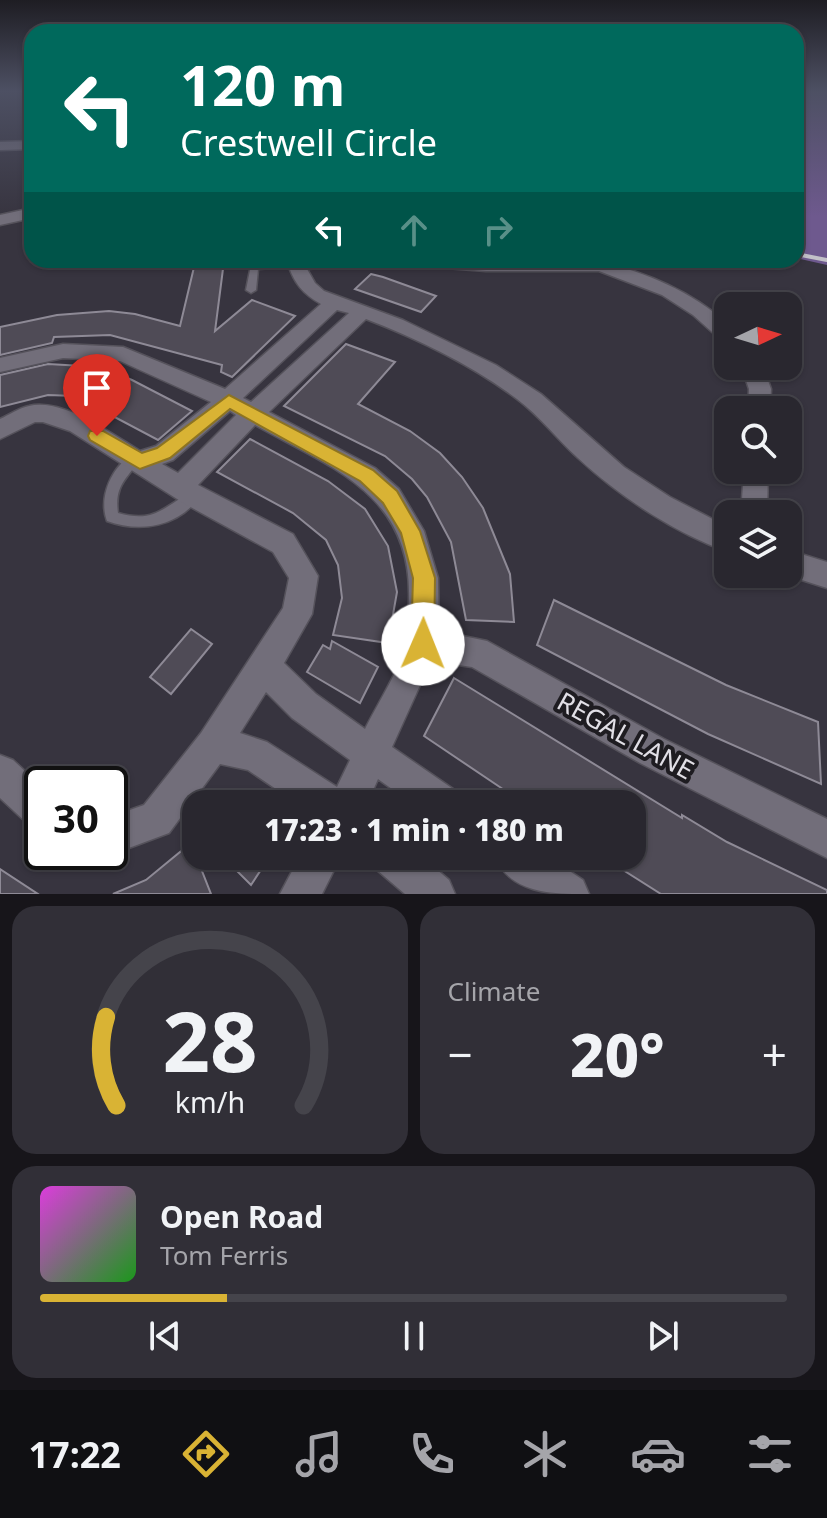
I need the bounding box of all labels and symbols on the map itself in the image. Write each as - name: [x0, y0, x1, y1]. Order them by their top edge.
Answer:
- north arrow: [714, 292, 802, 380]
- pin: [63, 354, 131, 436]
- position arrow: [381, 602, 465, 686]
- street label: REGAL LANE: [551, 683, 701, 787]
- speed limit sign: 30: [24, 766, 128, 870]

